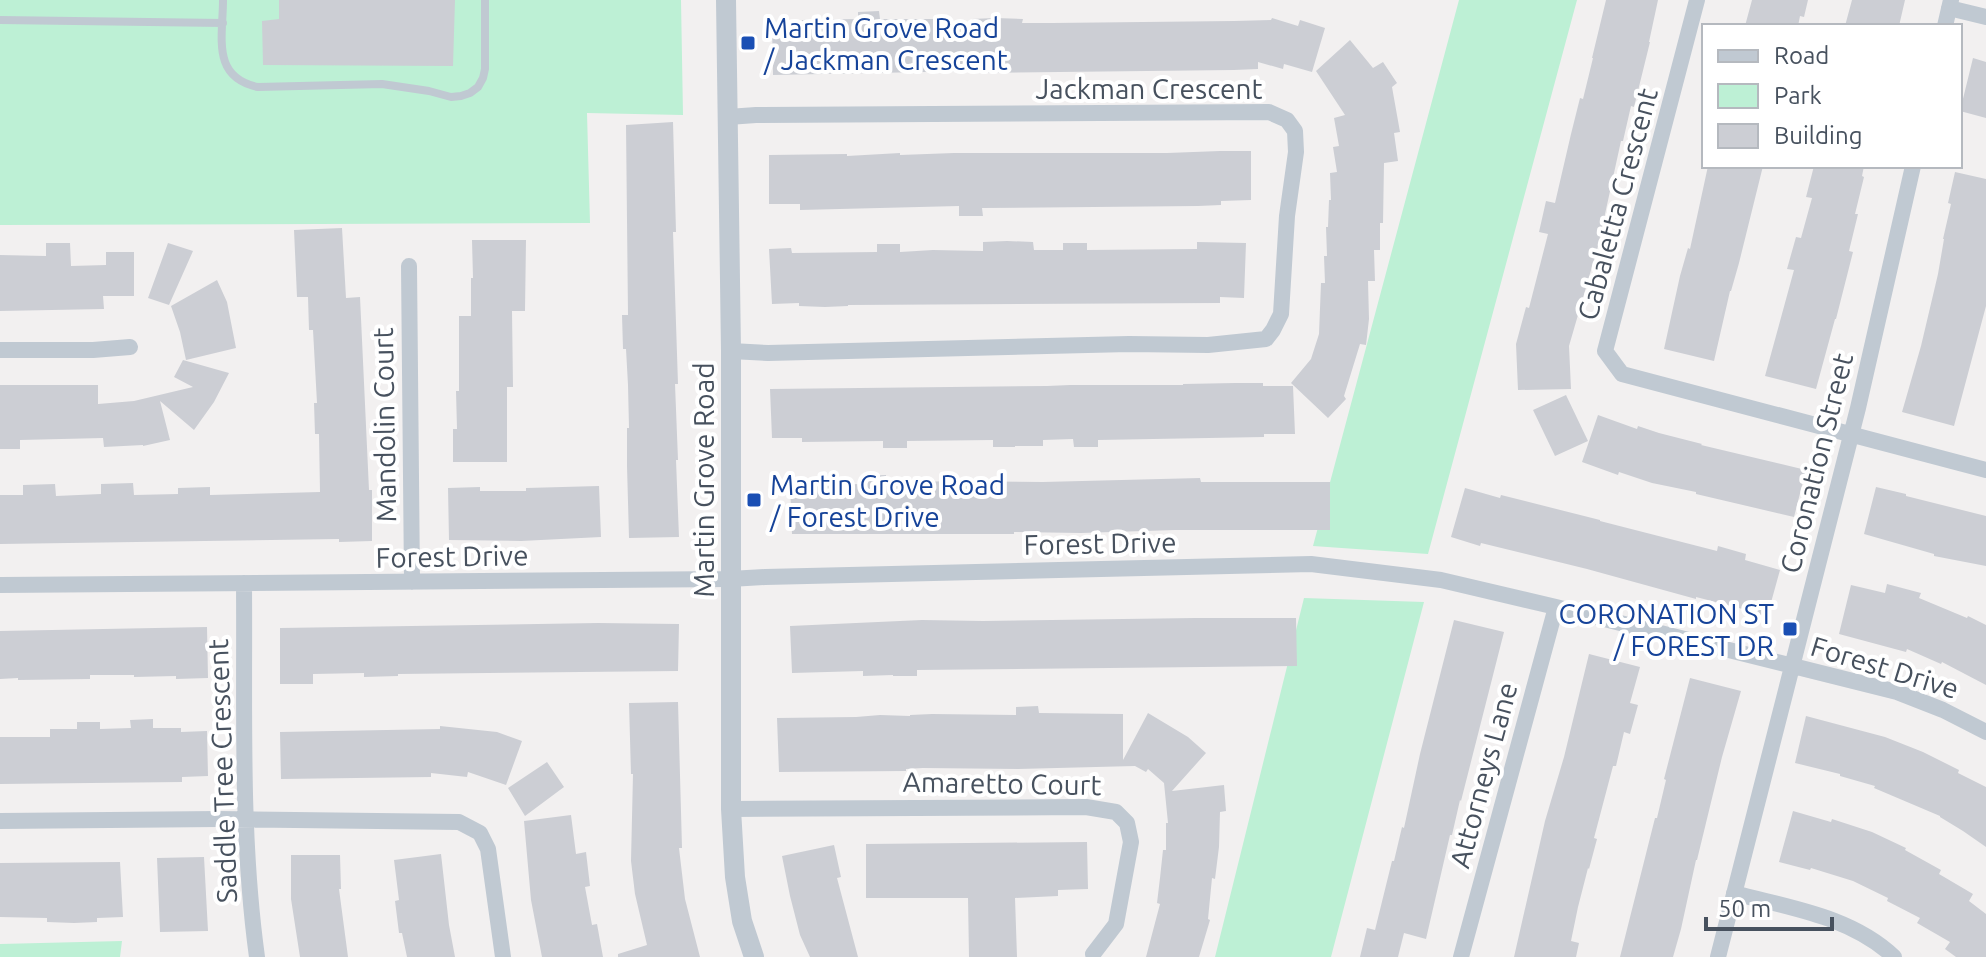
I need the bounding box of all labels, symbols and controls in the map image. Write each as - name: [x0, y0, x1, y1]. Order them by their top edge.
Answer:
- place label: Martin Grove Road / Jackman Crescent: [763, 12, 1008, 75]
- legend: [1702, 24, 1962, 168]
- marker: Martin Grove Road / Jackman Crescent: [739, 34, 757, 52]
- text: Road: [1774, 42, 1829, 69]
- street label: Jackman Crescent: [1035, 73, 1263, 104]
- text: Park: [1774, 82, 1822, 109]
- street label: Cabaletta Crescent: [1571, 85, 1663, 323]
- text: Building: [1774, 122, 1862, 149]
- street label: Mandolin Court: [367, 327, 401, 523]
- street label: Coronation Street: [1774, 350, 1858, 576]
- street label: Martin Grove Road: [688, 362, 719, 598]
- place label: Martin Grove Road / Forest Drive: [769, 469, 1005, 532]
- marker: Martin Grove Road / Forest Drive: [745, 491, 763, 509]
- street label: Forest Drive: [1023, 526, 1177, 560]
- street label: Forest Drive: [375, 539, 529, 573]
- place label: CORONATION ST / FOREST DR: [1559, 598, 1774, 661]
- marker: CORONATION ST / FOREST DR: [1781, 620, 1799, 638]
- street label: Forest Drive: [1807, 630, 1963, 704]
- street label: Saddle Tree Crescent: [202, 638, 242, 904]
- street label: Attorneys Lane: [1443, 679, 1523, 871]
- street label: Amaretto Court: [902, 766, 1102, 800]
- scale bar: [1706, 881, 1832, 931]
- text: 50 m: [1718, 895, 1771, 922]

